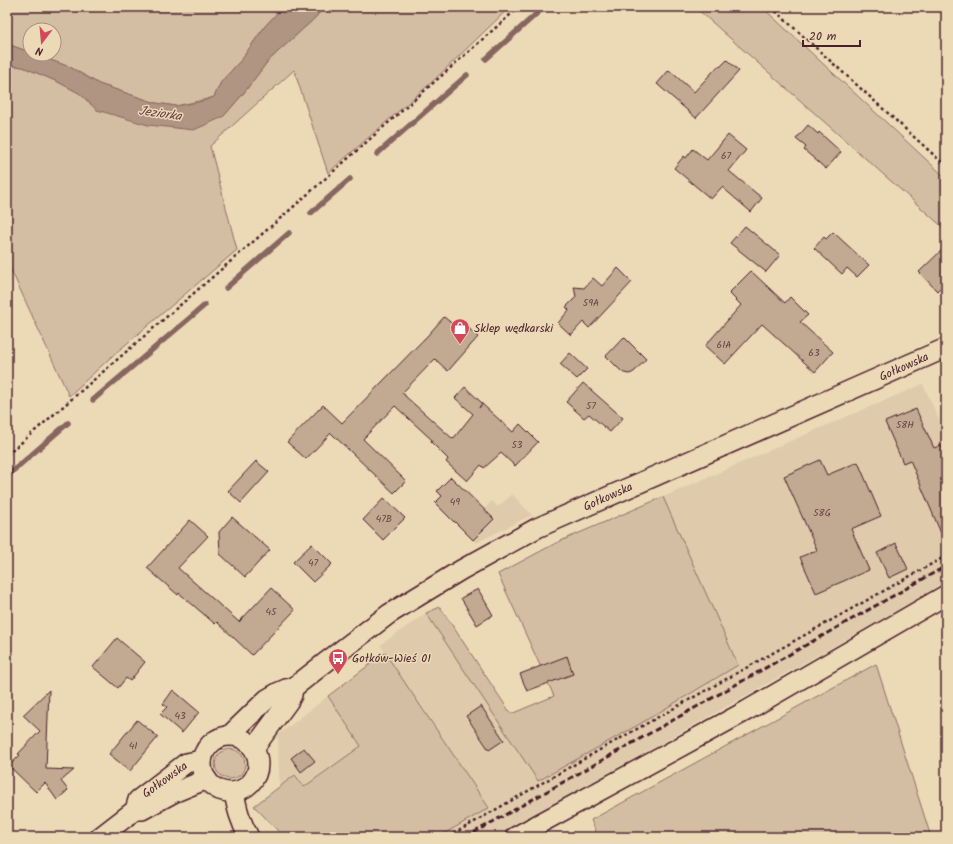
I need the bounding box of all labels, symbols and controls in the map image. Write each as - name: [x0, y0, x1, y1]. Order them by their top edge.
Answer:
- north arrow: [22, 22, 62, 62]
- scale bar: [803, 22, 860, 48]
- text: 20 m: [809, 27, 837, 46]
- text: N: [34, 41, 45, 60]
- water label: Jeziorka: [137, 101, 184, 128]
- house number: 67: [721, 148, 731, 164]
- house number: 59A: [583, 295, 599, 311]
- shop icon: Sklep wędkarski: [449, 317, 471, 345]
- place label: Sklep wędkarski: [474, 319, 554, 338]
- house number: 61A: [717, 337, 731, 353]
- house number: 63: [808, 345, 820, 361]
- street label: Gołkowska: [876, 347, 932, 386]
- house number: 57: [586, 398, 596, 414]
- house number: 58H: [896, 417, 914, 433]
- house number: 53: [511, 437, 523, 453]
- street label: Gołkowska: [580, 477, 636, 516]
- house number: 49: [450, 494, 460, 510]
- house number: 58G: [813, 505, 831, 521]
- house number: 47B: [376, 511, 392, 527]
- house number: 47: [308, 555, 318, 571]
- house number: 45: [266, 604, 277, 620]
- bus stop icon: Gołków-Wieś 01: [327, 647, 349, 675]
- place label: Gołków-Wieś 01: [352, 649, 431, 668]
- house number: 43: [174, 708, 186, 724]
- house number: 41: [129, 738, 137, 754]
- street label: Gołkowska: [138, 757, 192, 803]

